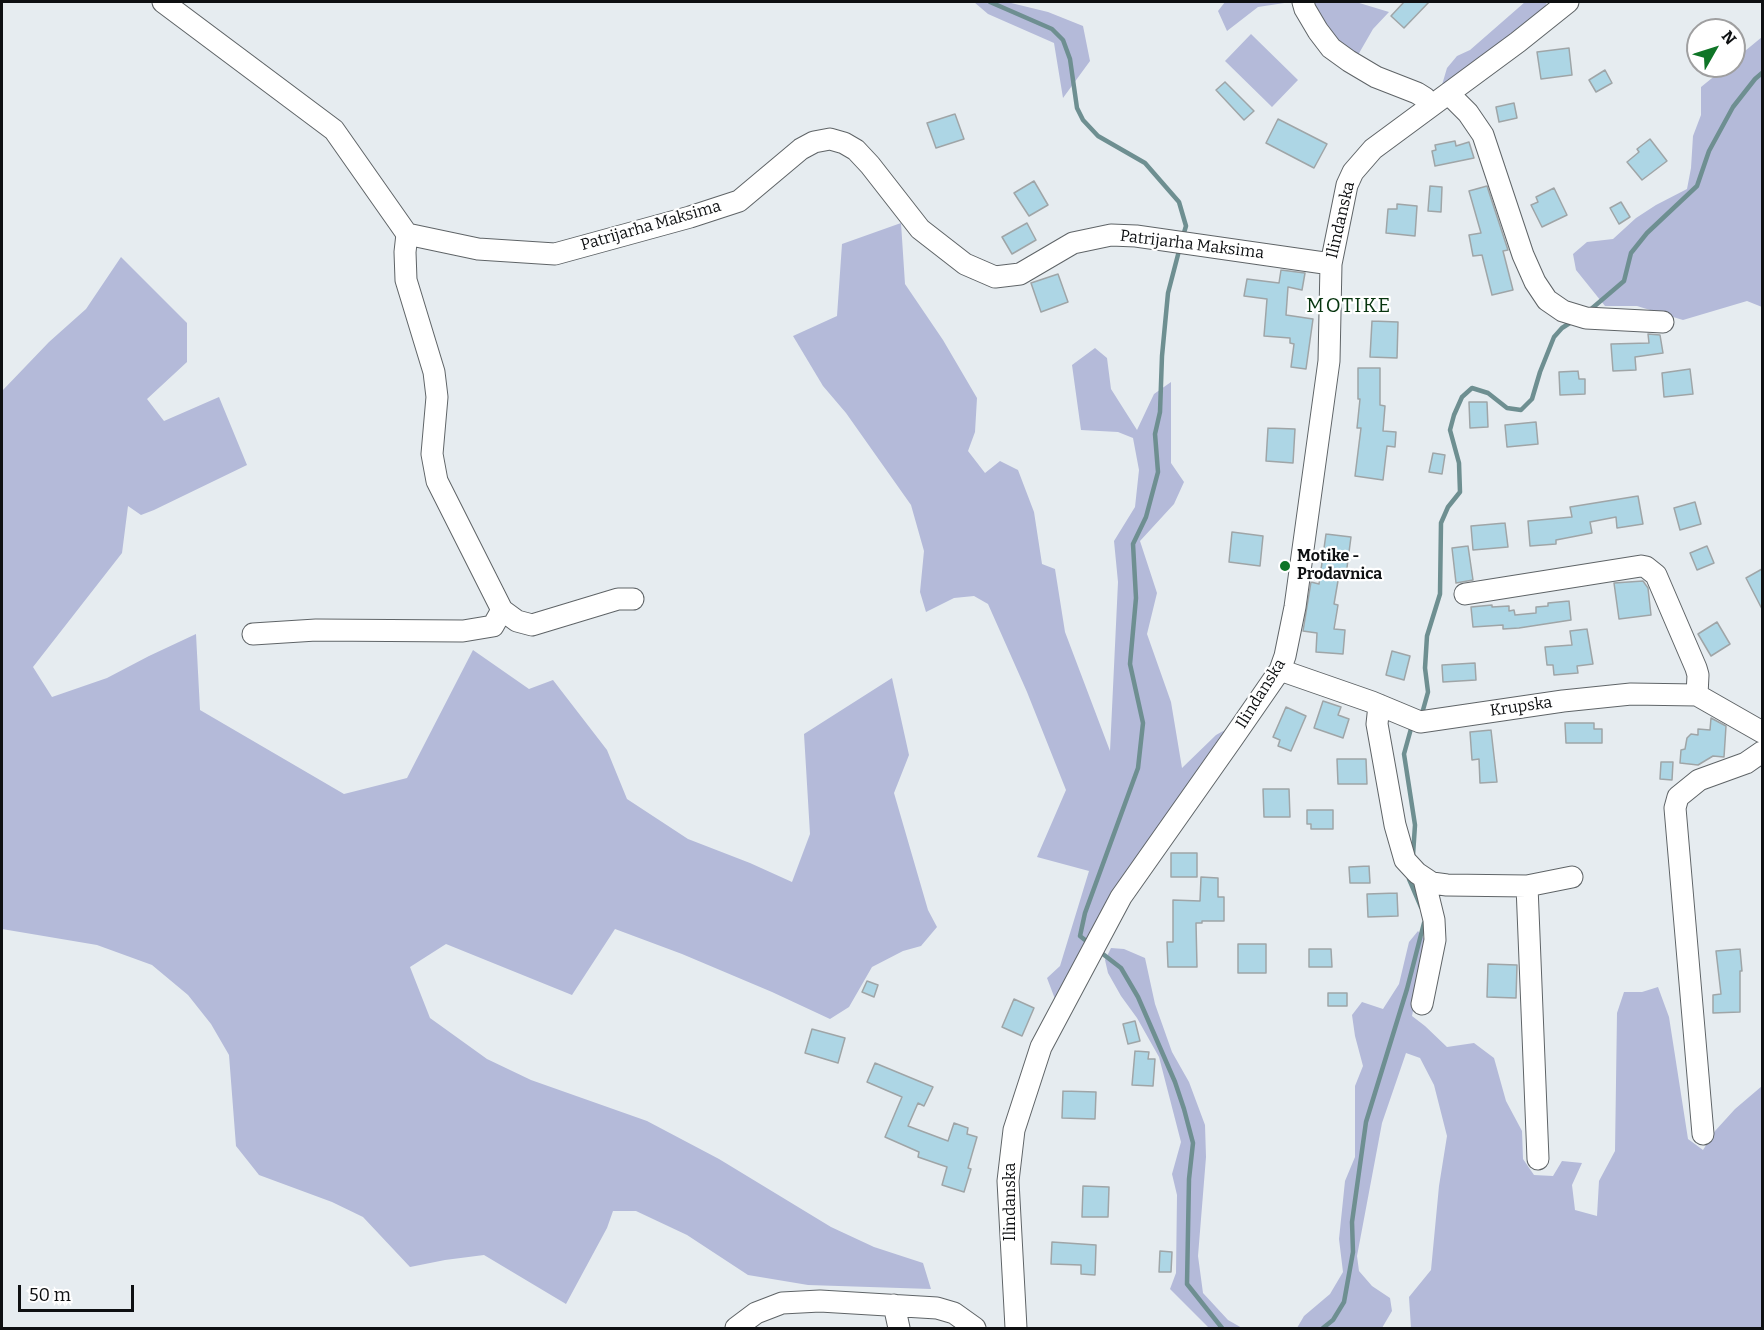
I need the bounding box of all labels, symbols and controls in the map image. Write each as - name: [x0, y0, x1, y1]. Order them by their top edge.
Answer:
- north arrow: [1686, 18, 1746, 78]
- text: N: [1718, 27, 1740, 48]
- street label: Ilindanska: [1323, 180, 1359, 260]
- street label: Patrijarha Maksima: [579, 197, 723, 255]
- street label: Patrijarha Maksima: [1119, 227, 1265, 263]
- district label: MOTIKE: [1306, 294, 1392, 318]
- place label: Motike - Prodavnica: [1297, 547, 1382, 585]
- marker: Motike - Prodavnica: [1278, 559, 1292, 573]
- street label: Ilindanska: [1232, 656, 1290, 732]
- street label: Krupska: [1489, 693, 1553, 721]
- street label: Ilindanska: [1001, 1163, 1021, 1241]
- scale bar: [21, 1273, 136, 1311]
- text: 50 m: [29, 1284, 71, 1306]

